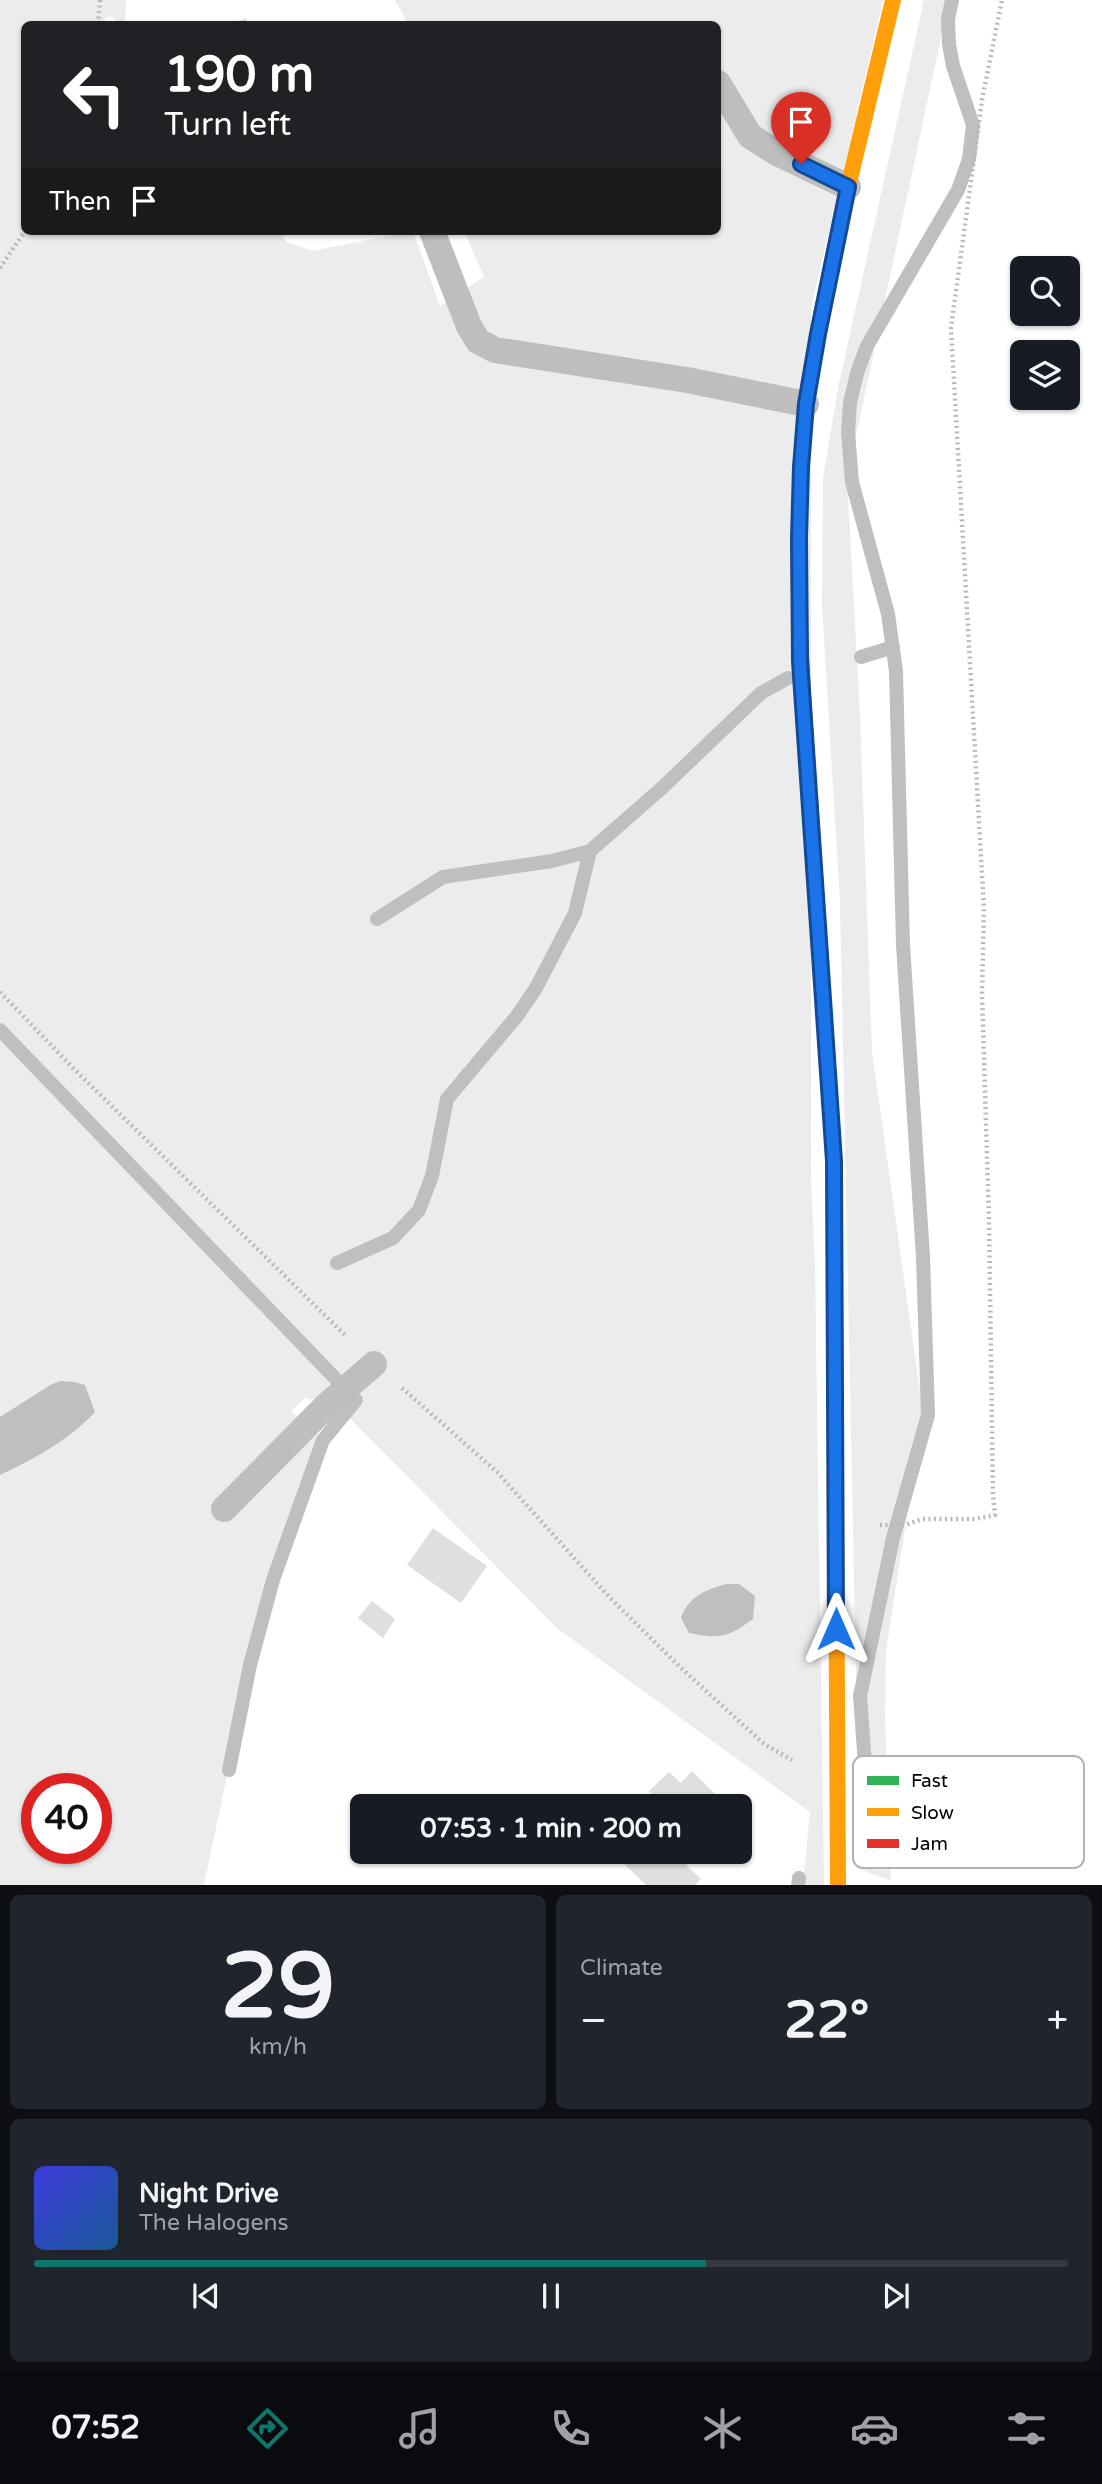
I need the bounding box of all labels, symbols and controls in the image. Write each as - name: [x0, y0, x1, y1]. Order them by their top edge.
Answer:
- text: 190 m: [164, 46, 314, 105]
- icon: left: [49, 49, 140, 140]
- pin: [771, 92, 831, 164]
- icon: arrive: [782, 103, 820, 141]
- text: Turn left: [164, 106, 291, 144]
- icon: arrive: [125, 182, 163, 220]
- text: Then: [49, 186, 111, 217]
- map controls: [1010, 256, 1080, 410]
- button: search: [1010, 256, 1080, 326]
- button: layers: [1010, 340, 1080, 410]
- position arrow: [799, 1592, 873, 1666]
- legend: [853, 1756, 1084, 1868]
- text: Fast: [911, 1770, 948, 1792]
- speed limit sign: 40: [21, 1773, 112, 1864]
- text: Slow: [911, 1802, 954, 1824]
- text: 07:53 · 1 min · 200 m: [420, 1813, 682, 1844]
- text: Jam: [911, 1833, 948, 1855]
- text: 29: [221, 1932, 335, 2042]
- text: Climate: [580, 1954, 663, 1982]
- text: 22°: [784, 1989, 869, 2052]
- text: −: [580, 1998, 607, 2044]
- text: +: [1047, 1998, 1068, 2044]
- text: km/h: [249, 2033, 307, 2061]
- text: Night Drive: [139, 2178, 279, 2209]
- text: The Halogens: [139, 2209, 288, 2237]
- icon: previous: [187, 2277, 225, 2315]
- icon: pause: [532, 2277, 570, 2315]
- icon: next: [877, 2277, 915, 2315]
- icon: directions: [243, 2404, 292, 2453]
- icon: music: [395, 2404, 444, 2453]
- icon: phone: [546, 2404, 595, 2453]
- icon: climate: [698, 2404, 747, 2453]
- icon: car: [850, 2404, 899, 2453]
- icon: filters: [1002, 2404, 1051, 2453]
- text: 07:52: [51, 2409, 140, 2447]

